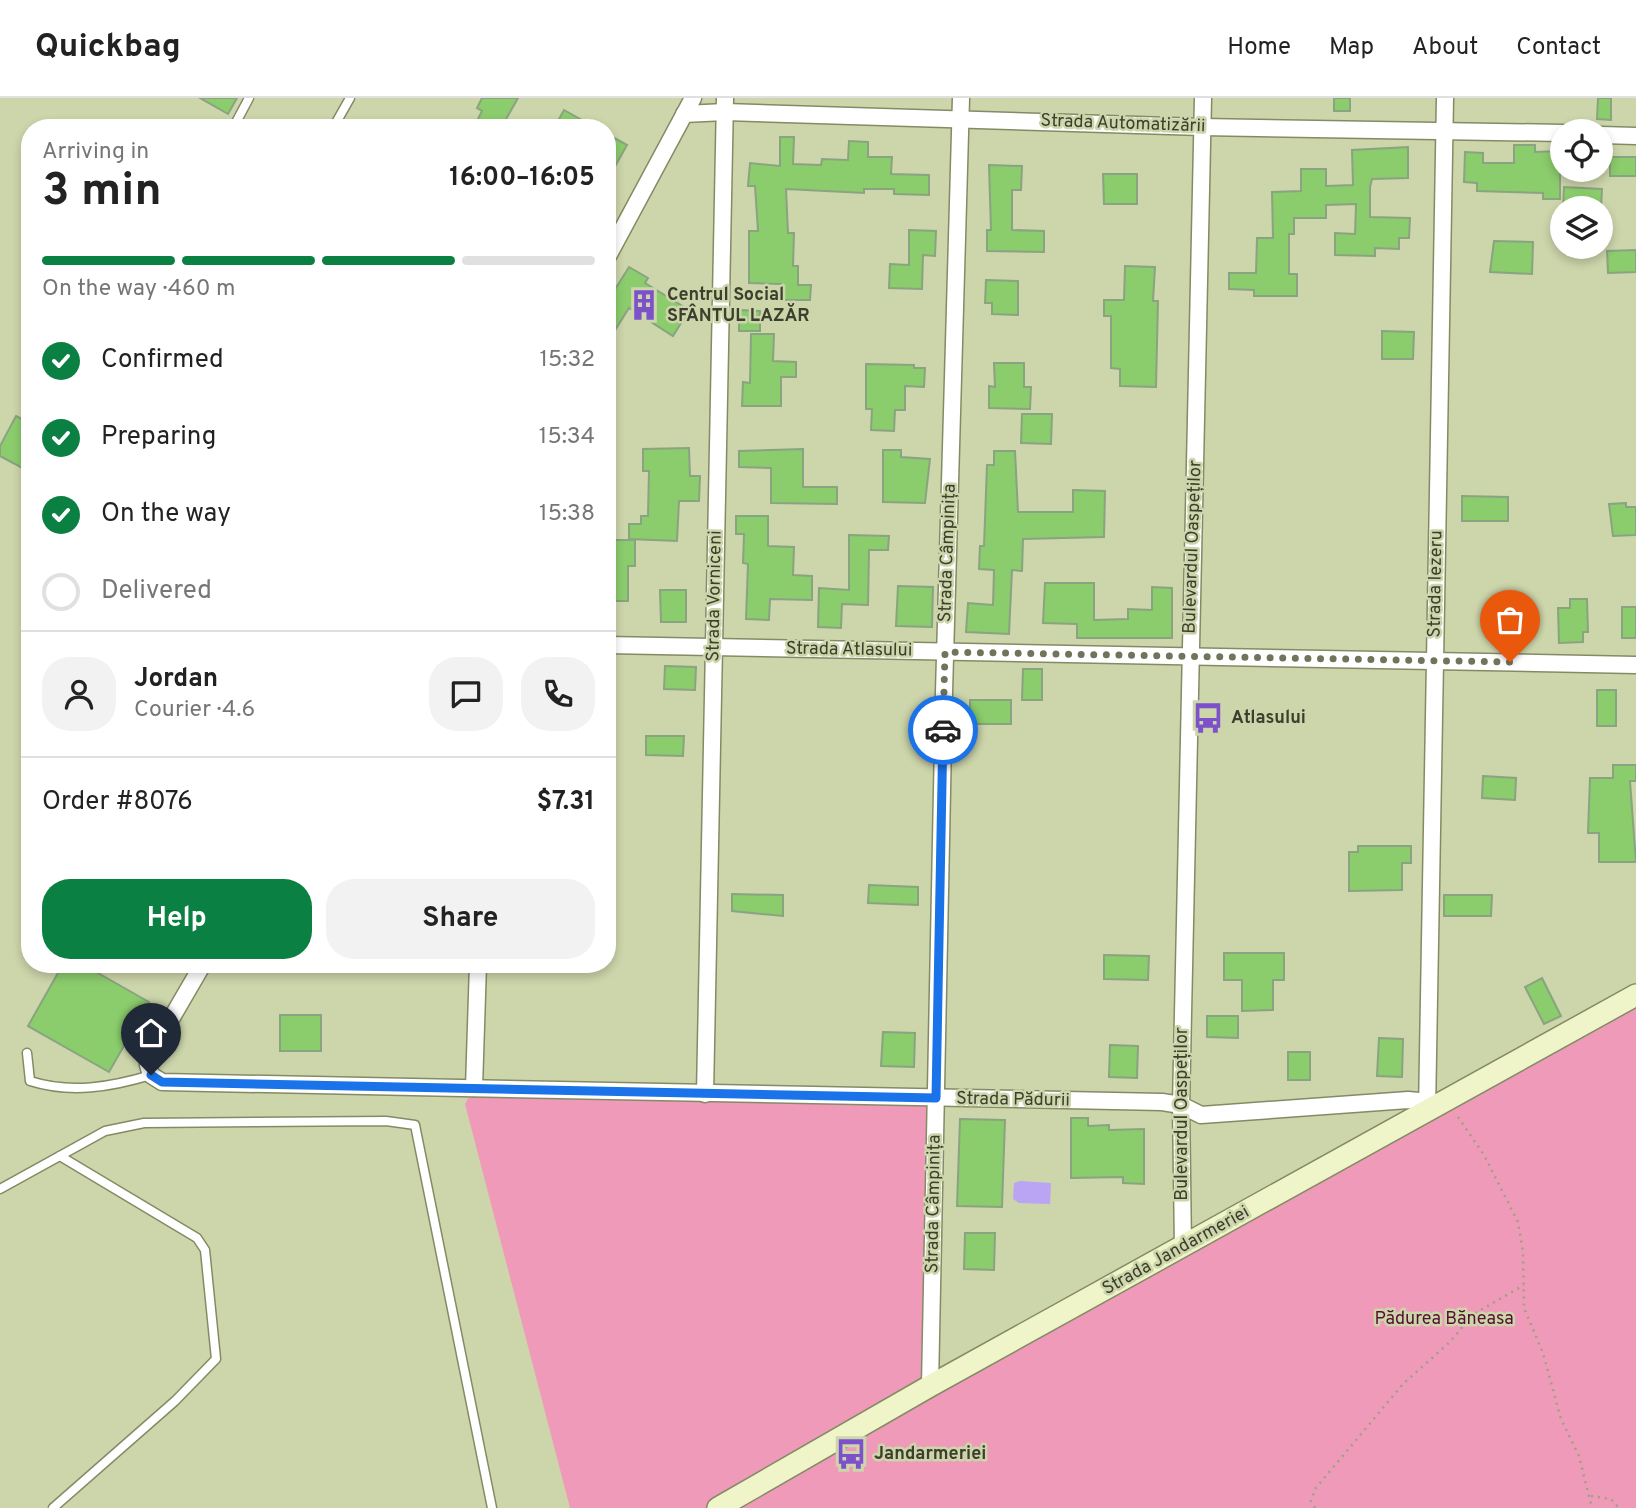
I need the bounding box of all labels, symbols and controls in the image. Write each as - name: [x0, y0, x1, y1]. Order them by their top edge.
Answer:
- text: Quickbag: [35, 27, 181, 69]
- text: Home: [1227, 33, 1291, 63]
- text: Map: [1329, 33, 1374, 63]
- text: About: [1412, 33, 1478, 63]
- text: Contact: [1516, 33, 1601, 63]
- street label: Strada Automatizării: [1040, 110, 1206, 138]
- map controls: [1550, 119, 1613, 259]
- button: locate: [1550, 119, 1613, 182]
- text: Arriving in: [42, 138, 149, 167]
- text: 16:00–16:05: [449, 162, 595, 195]
- text: 3 min: [42, 163, 162, 222]
- button: layers: [1550, 196, 1613, 259]
- text: On the way · 460 m: [42, 275, 235, 304]
- place label: Centrul Social SFÂNTUL LAZĂR: [667, 284, 810, 328]
- building icon: Centrul Social SFÂNTUL LAZĂR: [627, 288, 661, 322]
- icon: check: [42, 342, 80, 380]
- text: Confirmed: [101, 344, 224, 377]
- text: 15:32: [540, 346, 595, 375]
- icon: check: [42, 419, 80, 457]
- text: Preparing: [101, 421, 216, 454]
- text: 15:34: [539, 423, 595, 452]
- street label: Bulevardul Oaspeților: [1178, 460, 1208, 634]
- street label: Strada Câmpinița: [934, 483, 962, 623]
- icon: check: [42, 496, 80, 534]
- text: On the way: [101, 498, 231, 531]
- text: 15:38: [539, 500, 595, 529]
- street label: Strada Vorniceni: [702, 530, 728, 662]
- street label: Strada Iezeru: [1424, 530, 1448, 638]
- text: Delivered: [101, 575, 212, 608]
- pin: [1480, 590, 1540, 662]
- icon: bag: [1491, 601, 1529, 639]
- street label: Strada Atlasului: [786, 637, 912, 663]
- button: person: [42, 657, 116, 731]
- button: chat: [429, 657, 503, 731]
- button: phone: [521, 657, 595, 731]
- text: Jordan: [134, 663, 218, 696]
- courier: [908, 695, 978, 765]
- text: Courier · 4.6: [134, 696, 255, 725]
- bus stop icon: Atlasului: [1191, 701, 1225, 735]
- place label: Atlasului: [1231, 707, 1306, 730]
- icon: car: [924, 711, 962, 749]
- text: Order #8076: [42, 786, 193, 819]
- text: $7.31: [536, 786, 595, 819]
- button: Help: [42, 879, 312, 959]
- button: Share: [326, 879, 595, 959]
- pin: [121, 1003, 181, 1075]
- icon: home: [132, 1014, 170, 1052]
- street label: Bulevardul Oaspeților: [1171, 1027, 1194, 1201]
- street label: Strada Pădurii: [956, 1088, 1070, 1112]
- street label: Strada Câmpinița: [921, 1134, 947, 1274]
- street label: Strada Jandarmeriei: [1098, 1201, 1254, 1301]
- park label: Pădurea Băneasa: [1374, 1308, 1514, 1331]
- bus stop icon: Jandarmeriei: [834, 1437, 868, 1471]
- place label: Jandarmeriei: [874, 1443, 986, 1466]

